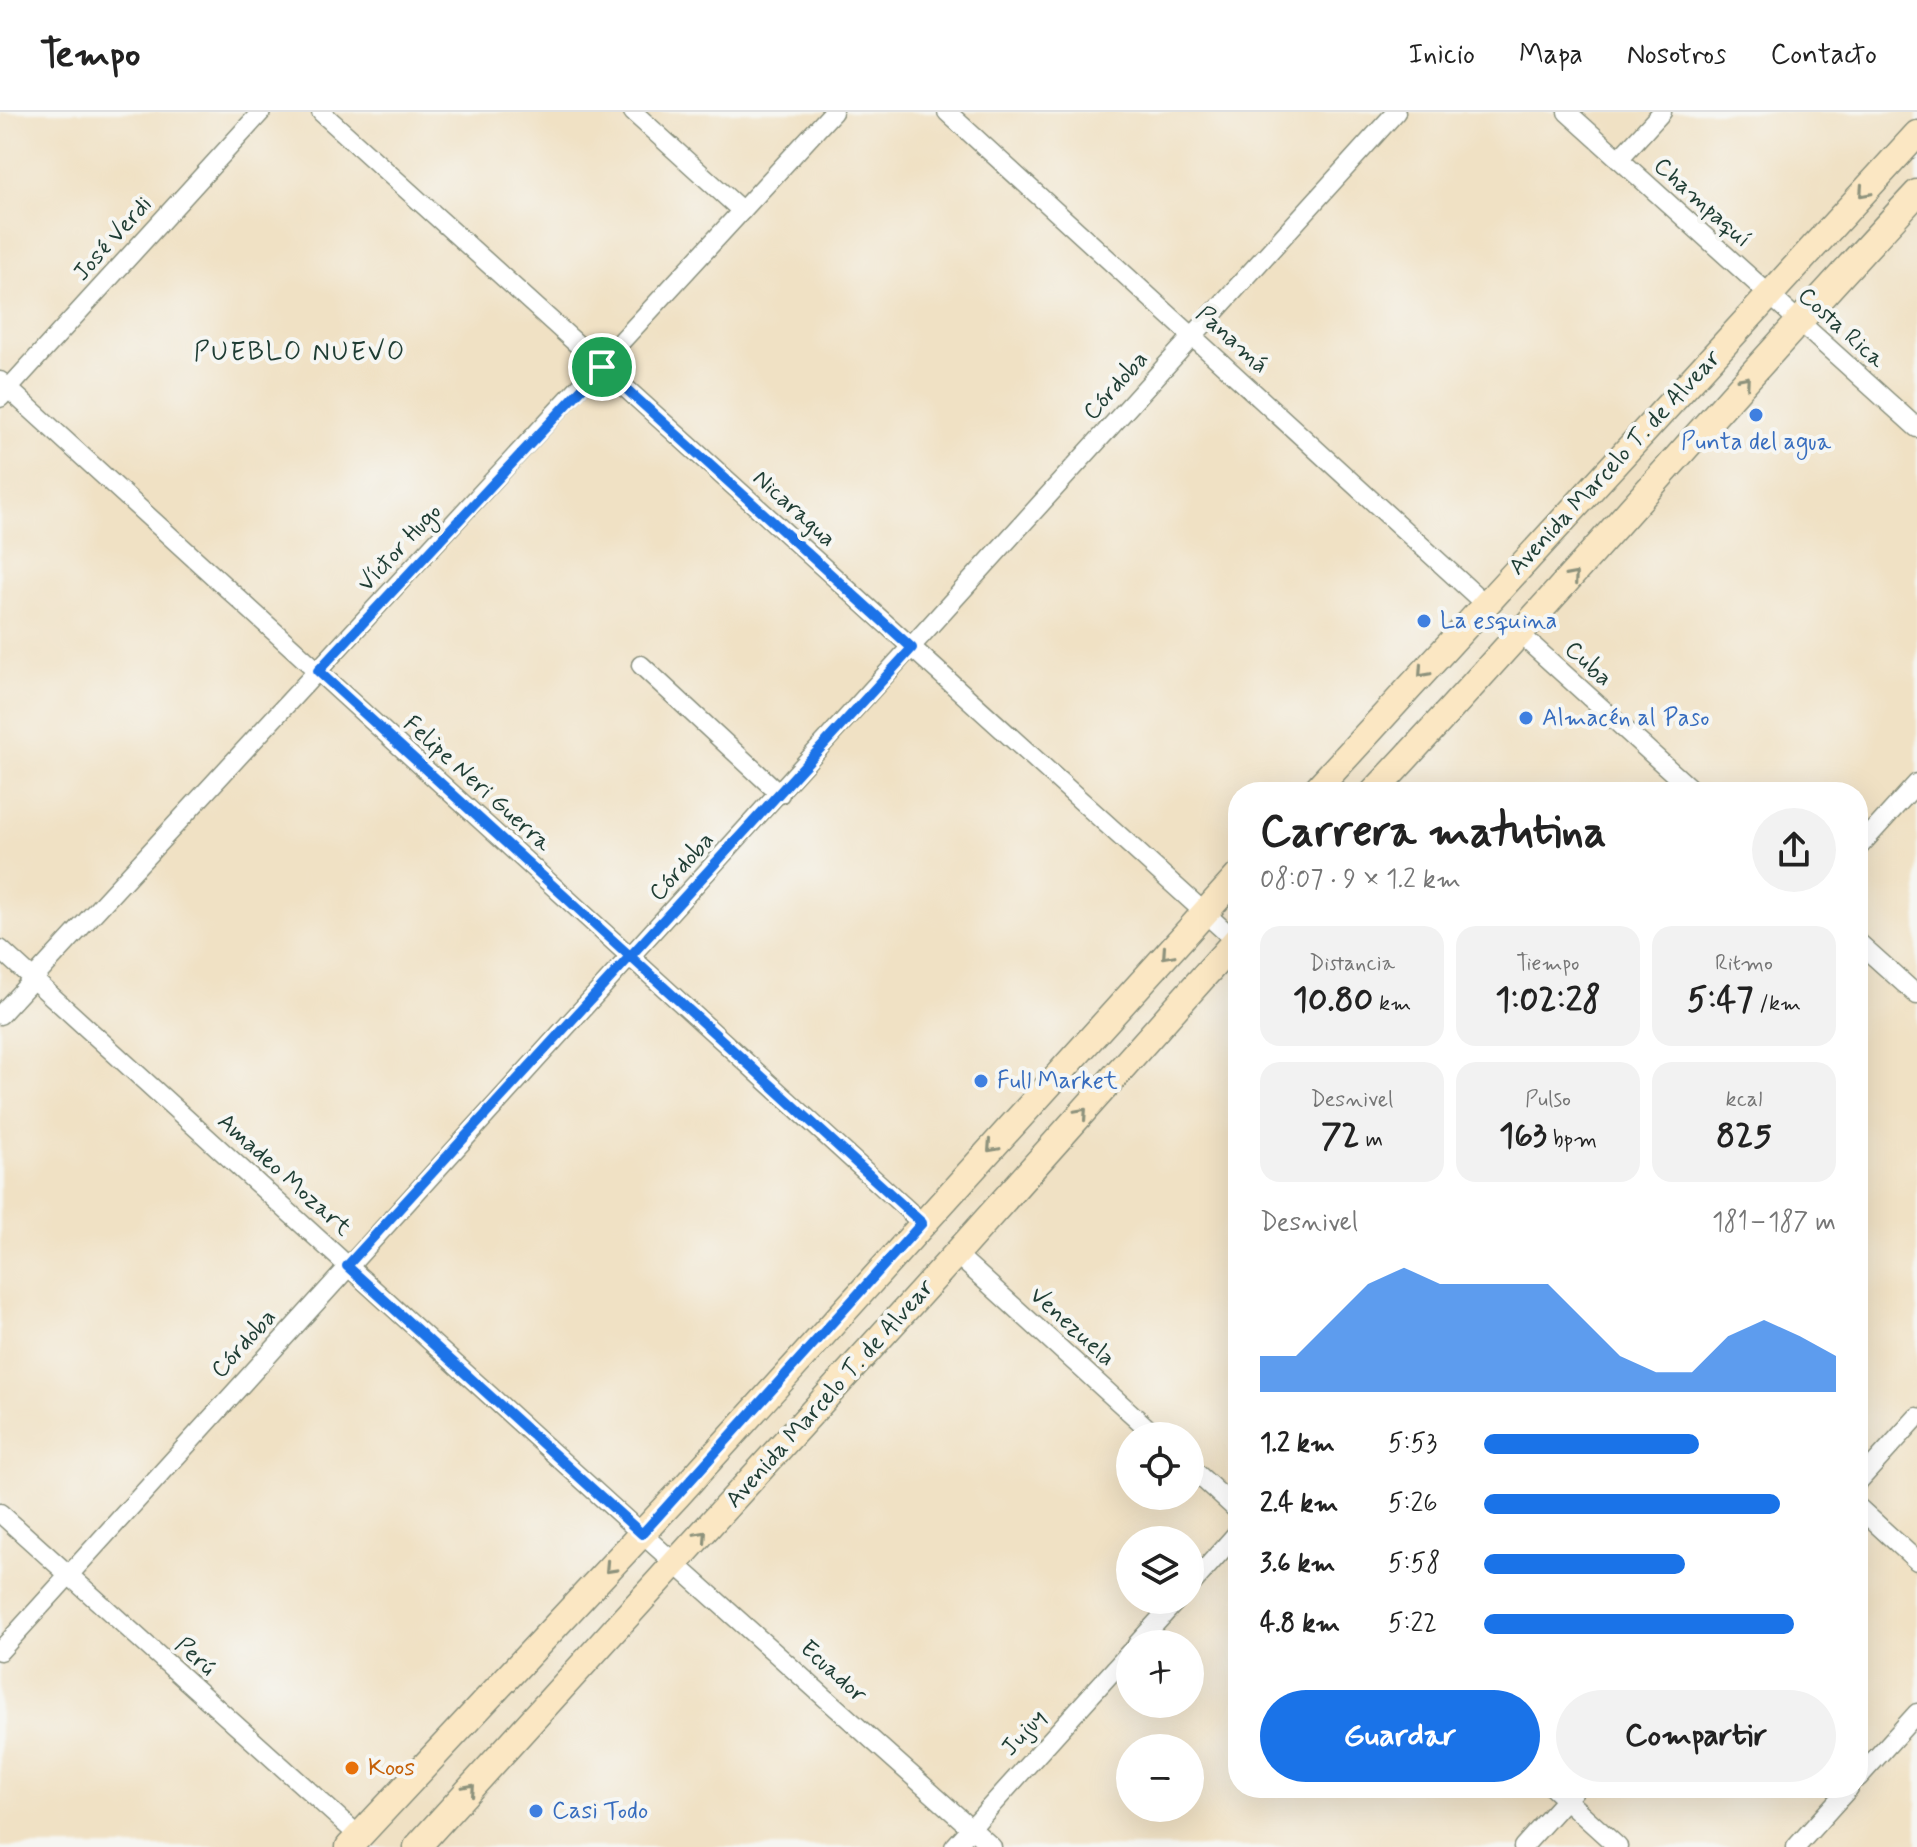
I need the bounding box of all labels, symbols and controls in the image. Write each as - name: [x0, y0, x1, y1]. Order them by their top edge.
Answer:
- text: Tempo: [40, 31, 141, 80]
- text: Inicio: [1408, 37, 1475, 74]
- text: Mapa: [1519, 37, 1583, 74]
- text: Nosotros: [1627, 37, 1726, 74]
- text: Contacto: [1770, 37, 1877, 74]
- street label: Champaquí: [1647, 151, 1757, 255]
- one-way arrow: [1859, 183, 1874, 197]
- street label: José Verdi: [67, 190, 159, 288]
- street label: Costa Rica: [1791, 281, 1892, 376]
- street label: Panamá: [1189, 299, 1275, 381]
- pin: [568, 333, 636, 401]
- district label: PUEBLO NUEVO: [194, 336, 406, 370]
- street label: Avenida Marcelo T. de Alvear: [1502, 343, 1728, 583]
- icon: arrive: [580, 345, 624, 389]
- street label: Córdoba: [1077, 345, 1155, 427]
- one-way arrow: [1735, 376, 1749, 391]
- marker: Punta del agua: [1747, 406, 1765, 424]
- place label: Punta del agua: [1681, 427, 1832, 460]
- street label: Nicaragua: [746, 463, 842, 555]
- street label: Víctor Hugo: [351, 497, 450, 600]
- one-way arrow: [1563, 571, 1578, 586]
- place label: La esquina: [1440, 606, 1557, 637]
- marker: La esquina: [1415, 612, 1433, 630]
- street label: Cuba: [1557, 634, 1619, 694]
- one-way arrow: [1418, 663, 1432, 677]
- place label: Almacén al Paso: [1542, 703, 1709, 734]
- street label: Felipe Neri Guerra: [396, 709, 558, 859]
- marker: Almacén al Paso: [1517, 709, 1535, 727]
- text: Carrera matutina: [1260, 804, 1606, 862]
- button: share: [1752, 808, 1836, 892]
- street label: Córdoba: [643, 826, 721, 908]
- text: 08:07 · 9 × 1.2 km: [1260, 863, 1461, 897]
- one-way arrow: [1162, 945, 1176, 960]
- text: Distancia: [1309, 950, 1395, 978]
- text: Tiempo: [1516, 950, 1580, 978]
- text: Ritmo: [1715, 950, 1773, 978]
- text: 10.80: [1293, 978, 1373, 1023]
- text: 1:02:28: [1495, 978, 1601, 1023]
- text: 5:47: [1687, 978, 1753, 1023]
- text: km: [1373, 990, 1411, 1018]
- text: /km: [1753, 990, 1801, 1018]
- place label: Full Market: [997, 1066, 1118, 1097]
- marker: Full Market: [972, 1072, 990, 1090]
- text: Desnivel: [1310, 1086, 1394, 1114]
- text: Pulso: [1525, 1086, 1571, 1114]
- text: kcal: [1726, 1086, 1762, 1114]
- street label: Amadeo Mozart: [210, 1107, 358, 1243]
- one-way arrow: [1072, 1108, 1087, 1123]
- text: 72: [1321, 1114, 1360, 1159]
- text: 163: [1499, 1114, 1547, 1159]
- text: 825: [1716, 1114, 1772, 1159]
- text: m: [1360, 1126, 1383, 1154]
- text: bpm: [1547, 1126, 1597, 1154]
- one-way arrow: [987, 1137, 1001, 1152]
- text: Desnivel: [1260, 1206, 1358, 1240]
- text: 181–187 m: [1712, 1206, 1836, 1240]
- street label: Avenida Marcelo T. de Alvear: [719, 1272, 942, 1515]
- street label: Venezuela: [1023, 1280, 1121, 1374]
- street label: Córdoba: [205, 1303, 283, 1385]
- map controls: [1116, 1422, 1204, 1822]
- button: locate: [1116, 1422, 1204, 1510]
- text: 1.2 km: [1260, 1427, 1335, 1461]
- text: 5:53: [1388, 1427, 1437, 1461]
- text: 2.4 km: [1260, 1487, 1338, 1521]
- text: 5:26: [1388, 1487, 1438, 1521]
- button: layers: [1116, 1526, 1204, 1614]
- one-way arrow: [693, 1530, 707, 1545]
- text: 3.6 km: [1260, 1547, 1335, 1581]
- text: 5:58: [1388, 1547, 1440, 1581]
- one-way arrow: [606, 1558, 620, 1573]
- text: 4.8 km: [1260, 1607, 1340, 1641]
- text: 5:22: [1388, 1607, 1437, 1641]
- street label: Perú: [168, 1630, 222, 1684]
- button: +: [1116, 1630, 1204, 1718]
- street label: Ecuador: [793, 1634, 874, 1711]
- button: Guardar: [1260, 1690, 1540, 1782]
- button: Compartir: [1556, 1690, 1836, 1782]
- street label: Jujuy: [995, 1703, 1053, 1763]
- button: −: [1116, 1734, 1204, 1822]
- place label: Koos: [368, 1753, 415, 1784]
- marker: Koos: [343, 1759, 361, 1777]
- one-way arrow: [461, 1784, 475, 1799]
- place label: Casi Todo: [552, 1796, 648, 1827]
- marker: Casi Todo: [527, 1802, 545, 1820]

